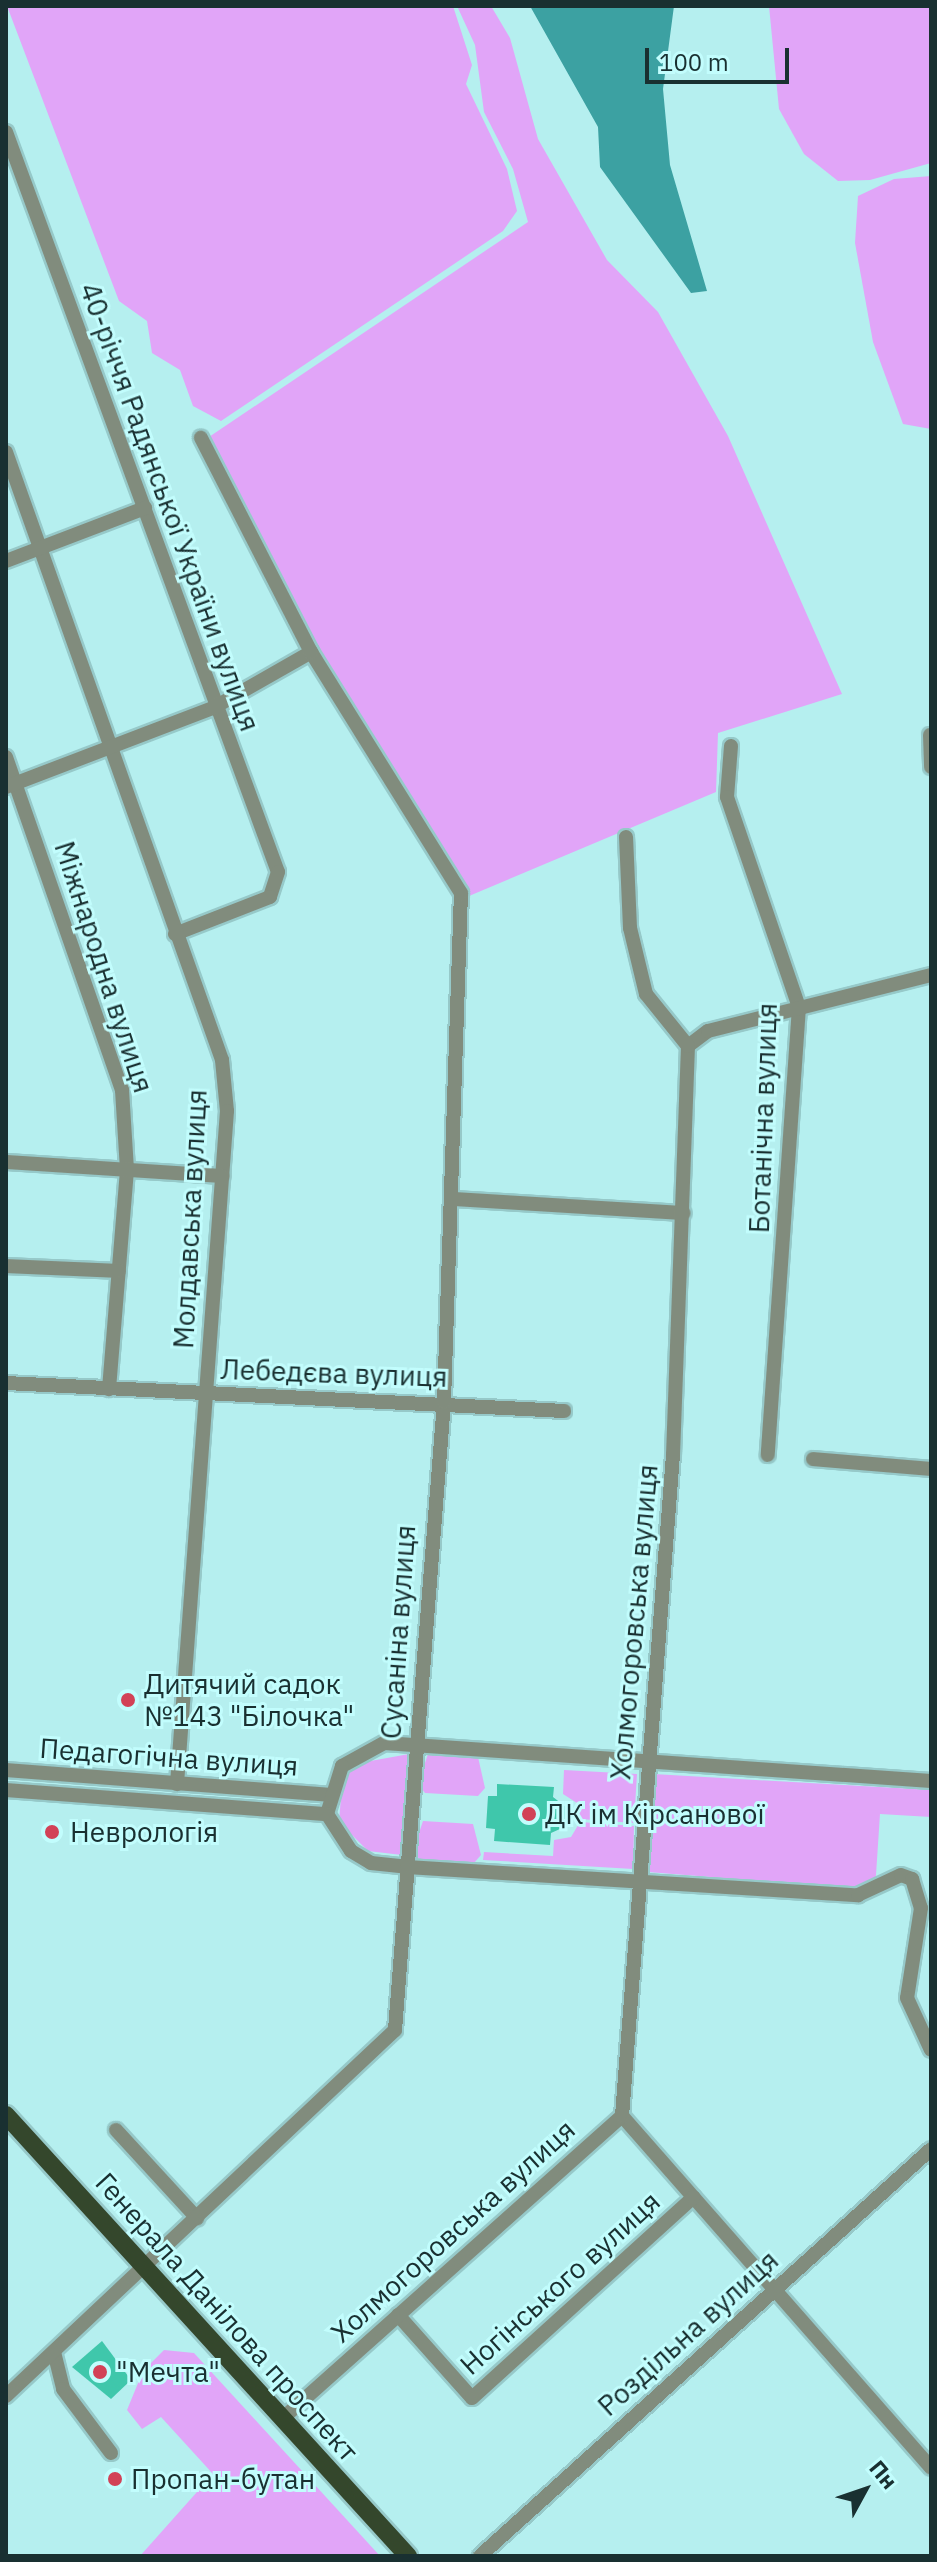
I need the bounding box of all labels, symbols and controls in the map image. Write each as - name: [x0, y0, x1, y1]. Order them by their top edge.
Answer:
- scale bar: [649, 32, 793, 82]
- text: 100 m: [659, 46, 729, 78]
- street label: 40-річчя Радянської України вулиця: [73, 278, 267, 736]
- street label: Міжнародна вулиця: [47, 837, 161, 1097]
- street label: Ботанічна вулиця: [742, 1002, 784, 1234]
- street label: Молдавська вулиця: [166, 1088, 214, 1350]
- street label: Лебедєва вулиця: [220, 1352, 448, 1394]
- street label: Холмогоровська вулиця: [603, 1463, 665, 1781]
- street label: Сусаніна вулиця: [374, 1524, 422, 1740]
- place label: Дитячий садок №143 "Білочка": [144, 1667, 354, 1733]
- marker: Дитячий садок №143 "Білочка": [119, 1691, 137, 1709]
- street label: Педагогічна вулиця: [39, 1731, 299, 1783]
- place label: ДК ім Кірсанової: [545, 1797, 765, 1831]
- marker: ДК ім Кірсанової: [520, 1805, 538, 1823]
- place label: Неврологія: [70, 1815, 218, 1849]
- marker: Неврологія: [41, 1821, 63, 1843]
- street label: Холмогоровська вулиця: [324, 2113, 582, 2349]
- street label: Генерала Данілова проспект: [89, 2166, 365, 2468]
- street label: Ногінського вулиця: [453, 2184, 667, 2382]
- street label: Роздільна вулиця: [591, 2243, 785, 2423]
- place label: "Мечта": [116, 2355, 220, 2389]
- marker: "Мечта": [91, 2363, 109, 2381]
- north arrow: [825, 2450, 905, 2530]
- text: Пн: [863, 2454, 904, 2495]
- place label: Пропан-бутан: [131, 2462, 315, 2496]
- marker: Пропан-бутан: [106, 2470, 124, 2488]

